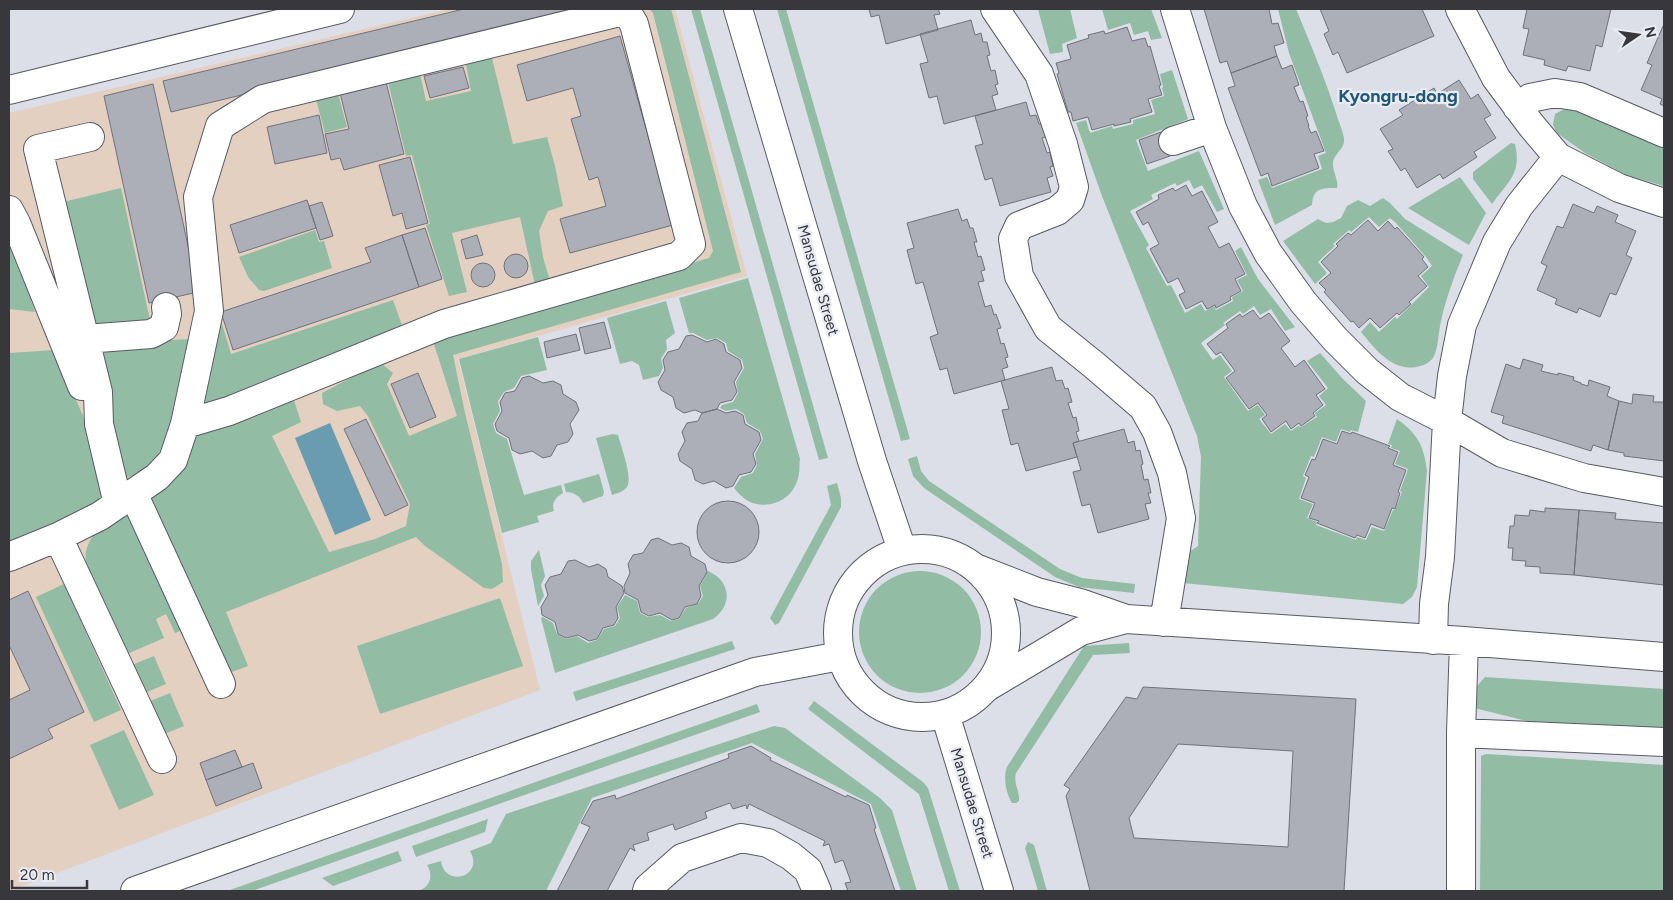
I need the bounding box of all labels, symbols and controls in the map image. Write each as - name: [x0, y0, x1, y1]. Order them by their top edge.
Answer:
- north arrow: [1613, 10, 1663, 60]
- text: N: [1641, 25, 1660, 39]
- district label: Kyongru-dong: [1338, 85, 1458, 107]
- street label: Mansudae Street: [794, 223, 843, 338]
- street label: Mansudae Street: [947, 746, 997, 861]
- scale bar: [12, 858, 88, 890]
- text: 20 m: [20, 866, 54, 884]

